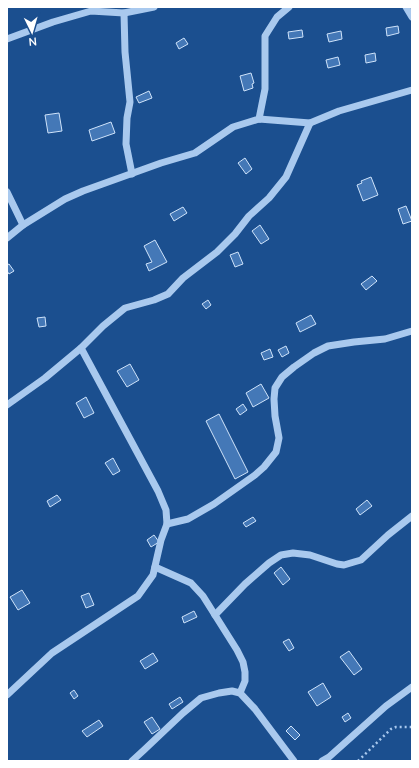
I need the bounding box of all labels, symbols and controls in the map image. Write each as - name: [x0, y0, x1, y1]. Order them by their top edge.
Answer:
- north arrow: [12, 12, 52, 52]
- text: N: [28, 34, 38, 49]

